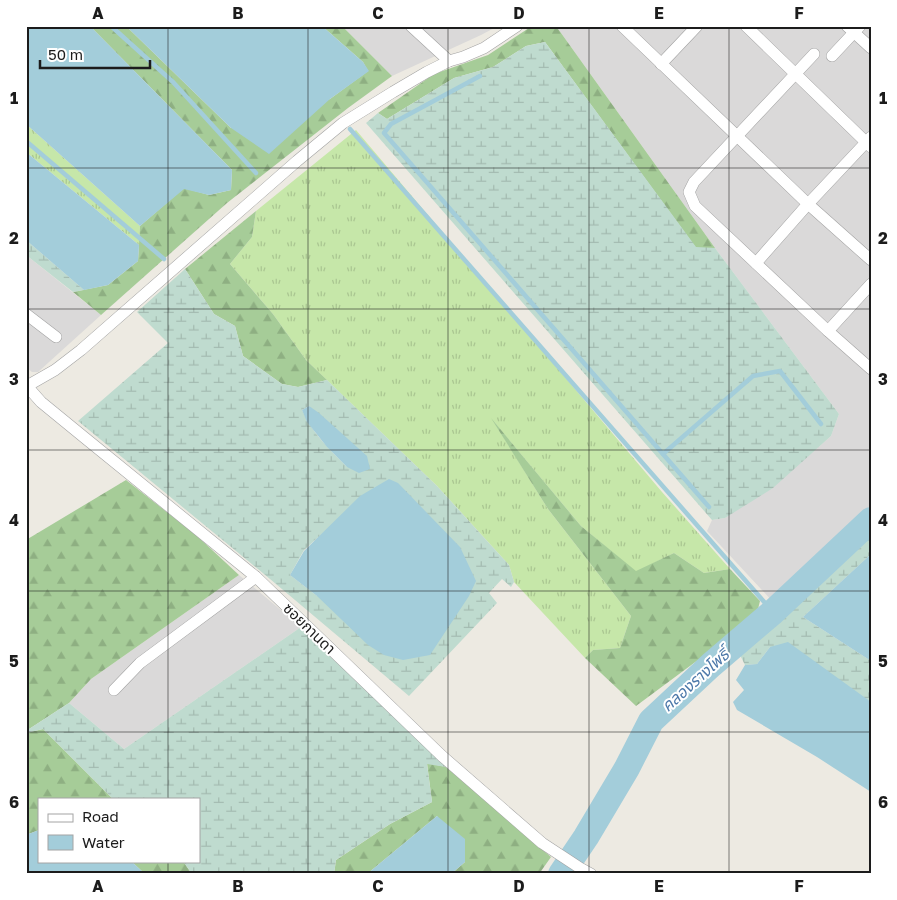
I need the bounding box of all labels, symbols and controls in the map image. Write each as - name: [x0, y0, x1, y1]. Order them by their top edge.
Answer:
- text: A: [92, 3, 104, 23]
- text: B: [232, 3, 244, 23]
- text: C: [372, 3, 384, 23]
- text: D: [513, 3, 525, 23]
- text: E: [654, 3, 664, 23]
- text: F: [794, 3, 804, 23]
- scale bar: [40, 38, 150, 70]
- text: 50 m: [48, 45, 83, 63]
- text: 1: [10, 88, 18, 108]
- text: 1: [879, 88, 887, 108]
- text: 2: [9, 228, 19, 248]
- text: 2: [878, 228, 888, 248]
- text: 3: [9, 369, 19, 389]
- text: 3: [878, 369, 888, 389]
- text: 4: [9, 510, 19, 530]
- text: 4: [878, 510, 888, 530]
- street label: ซอยกานดา: [280, 599, 340, 657]
- water label: คลองรางโพธิ์: [657, 642, 736, 716]
- text: 5: [9, 651, 19, 671]
- text: 5: [878, 651, 888, 671]
- text: 6: [9, 792, 19, 812]
- text: 6: [878, 792, 888, 812]
- legend: [38, 798, 200, 862]
- text: Road: [82, 807, 119, 825]
- text: Water: [82, 833, 125, 851]
- text: A: [92, 876, 104, 896]
- text: B: [232, 876, 244, 896]
- text: C: [372, 876, 384, 896]
- text: D: [513, 876, 525, 896]
- text: E: [654, 876, 664, 896]
- text: F: [794, 876, 804, 896]

